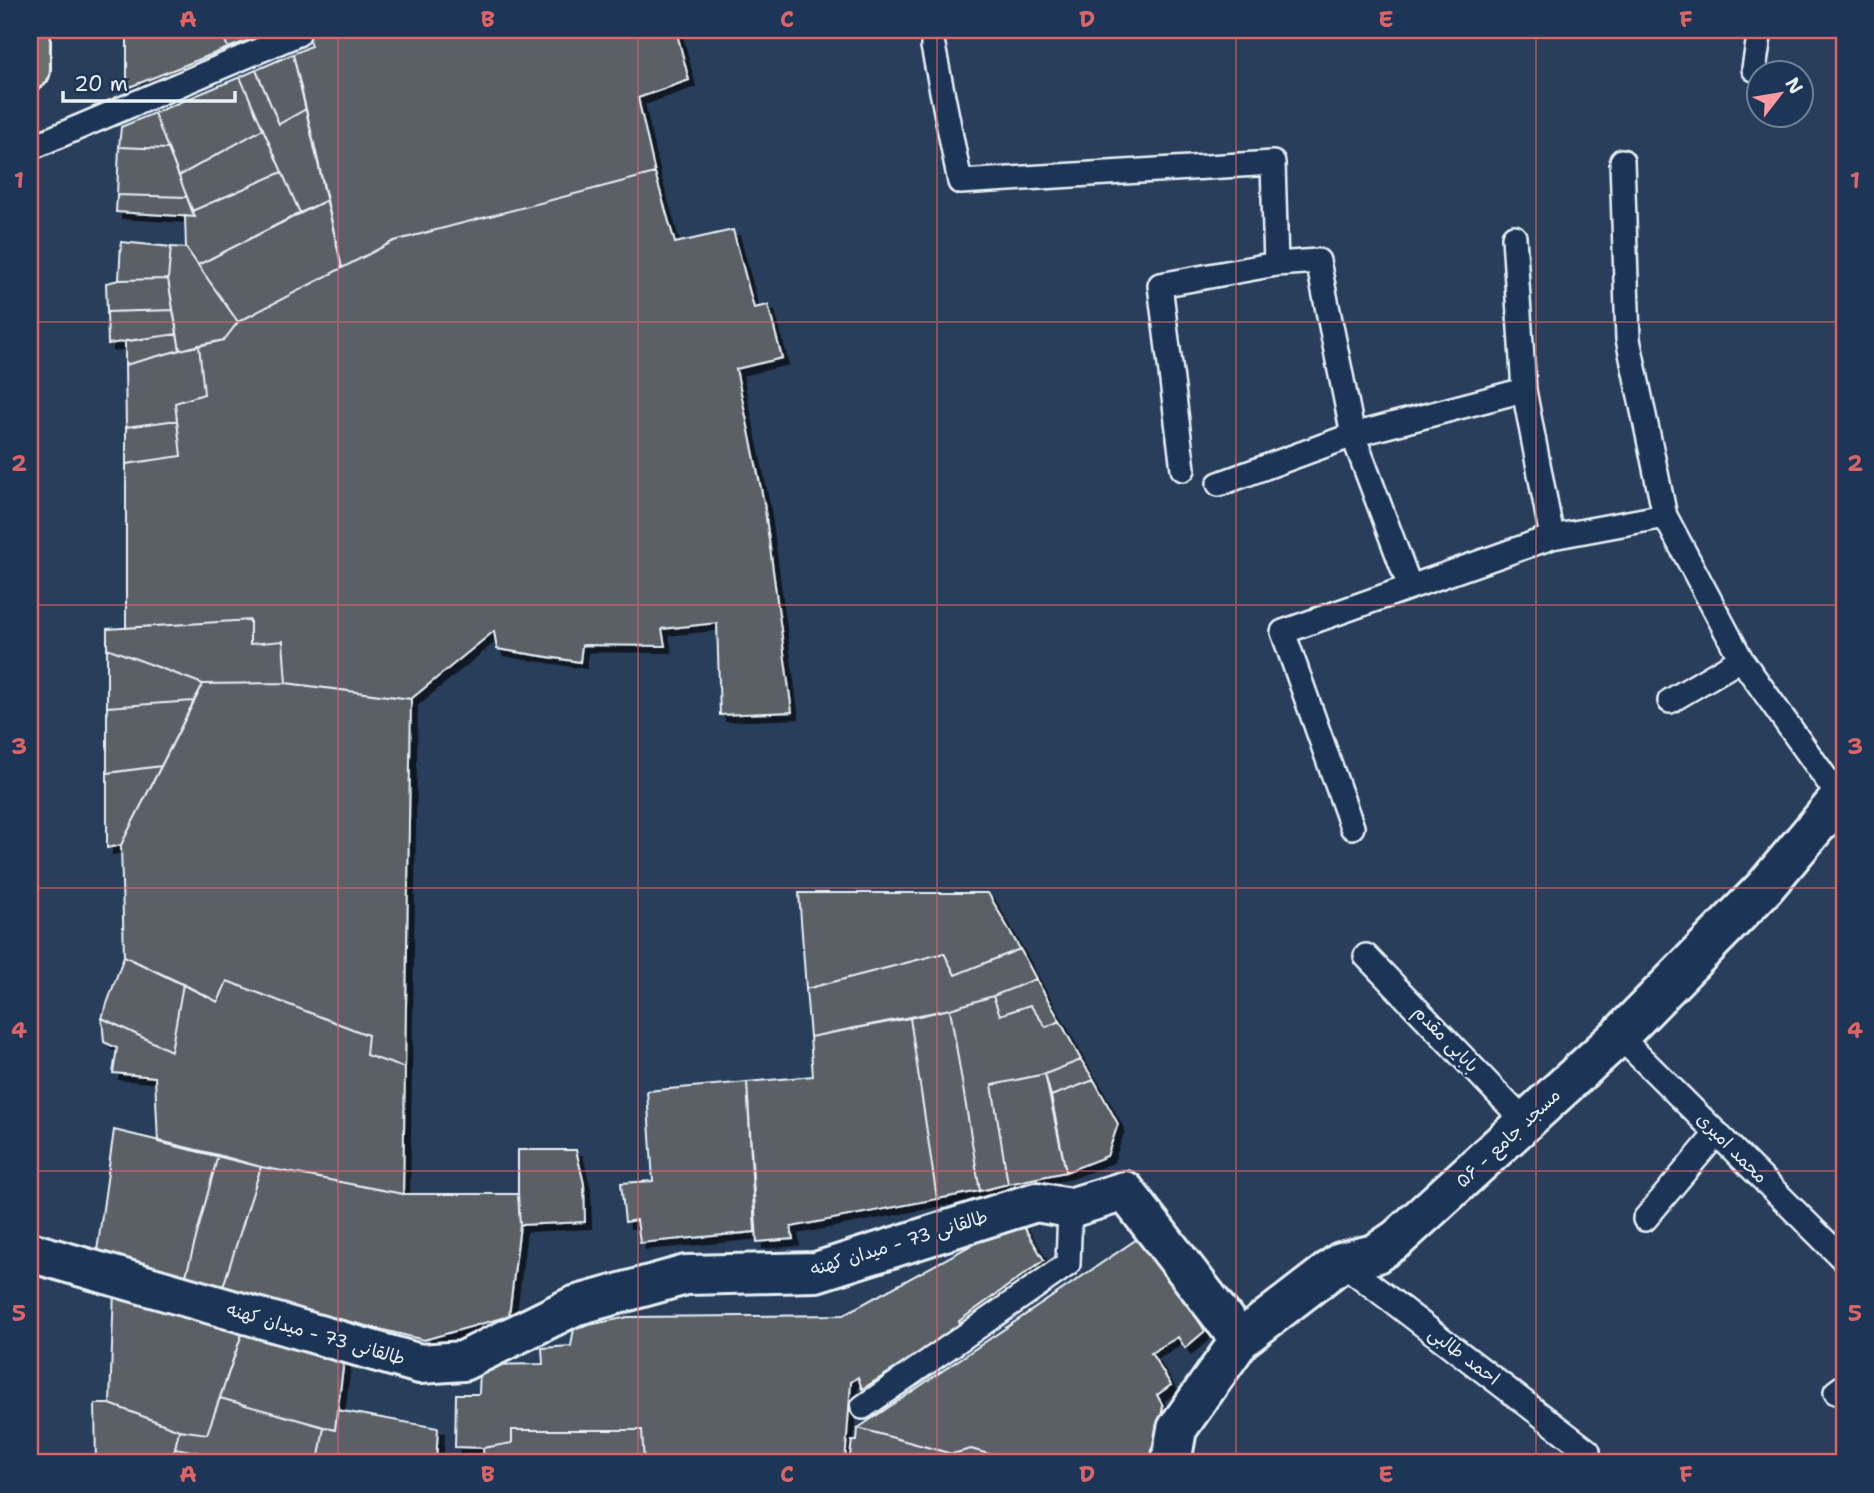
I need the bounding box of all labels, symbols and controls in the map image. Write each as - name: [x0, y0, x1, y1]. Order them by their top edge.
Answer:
- text: A: [179, 4, 197, 34]
- text: B: [481, 4, 495, 34]
- text: C: [780, 4, 794, 34]
- text: D: [1079, 4, 1095, 34]
- text: E: [1378, 4, 1394, 34]
- text: F: [1679, 4, 1693, 34]
- scale bar: [63, 60, 234, 104]
- north arrow: [1744, 60, 1814, 130]
- text: 20 m: [74, 70, 128, 98]
- text: N: [1780, 73, 1809, 98]
- text: 1: [14, 165, 24, 195]
- text: 1: [1850, 165, 1860, 195]
- text: 2: [11, 448, 27, 478]
- text: 2: [1847, 448, 1863, 478]
- text: 3: [11, 731, 27, 761]
- text: 3: [1847, 731, 1863, 761]
- street label: بابایی مقدم: [1407, 1000, 1484, 1079]
- text: 4: [11, 1015, 27, 1045]
- text: 4: [1847, 1015, 1863, 1045]
- street label: ۵۶ - مسجد جامع: [1450, 1083, 1566, 1194]
- street label: محمد امیری: [1691, 1107, 1773, 1189]
- street label: طالقانی 73 - میدان کهنه: [807, 1205, 991, 1281]
- street label: طالقانی 73 - میدان کهنه: [224, 1297, 408, 1371]
- text: 5: [12, 1298, 26, 1328]
- text: 5: [1848, 1298, 1862, 1328]
- street label: احمد طالبی: [1424, 1321, 1504, 1391]
- text: A: [179, 1459, 197, 1489]
- text: B: [481, 1459, 495, 1489]
- text: C: [780, 1459, 794, 1489]
- text: D: [1079, 1459, 1095, 1489]
- text: E: [1378, 1459, 1394, 1489]
- text: F: [1679, 1459, 1693, 1489]

